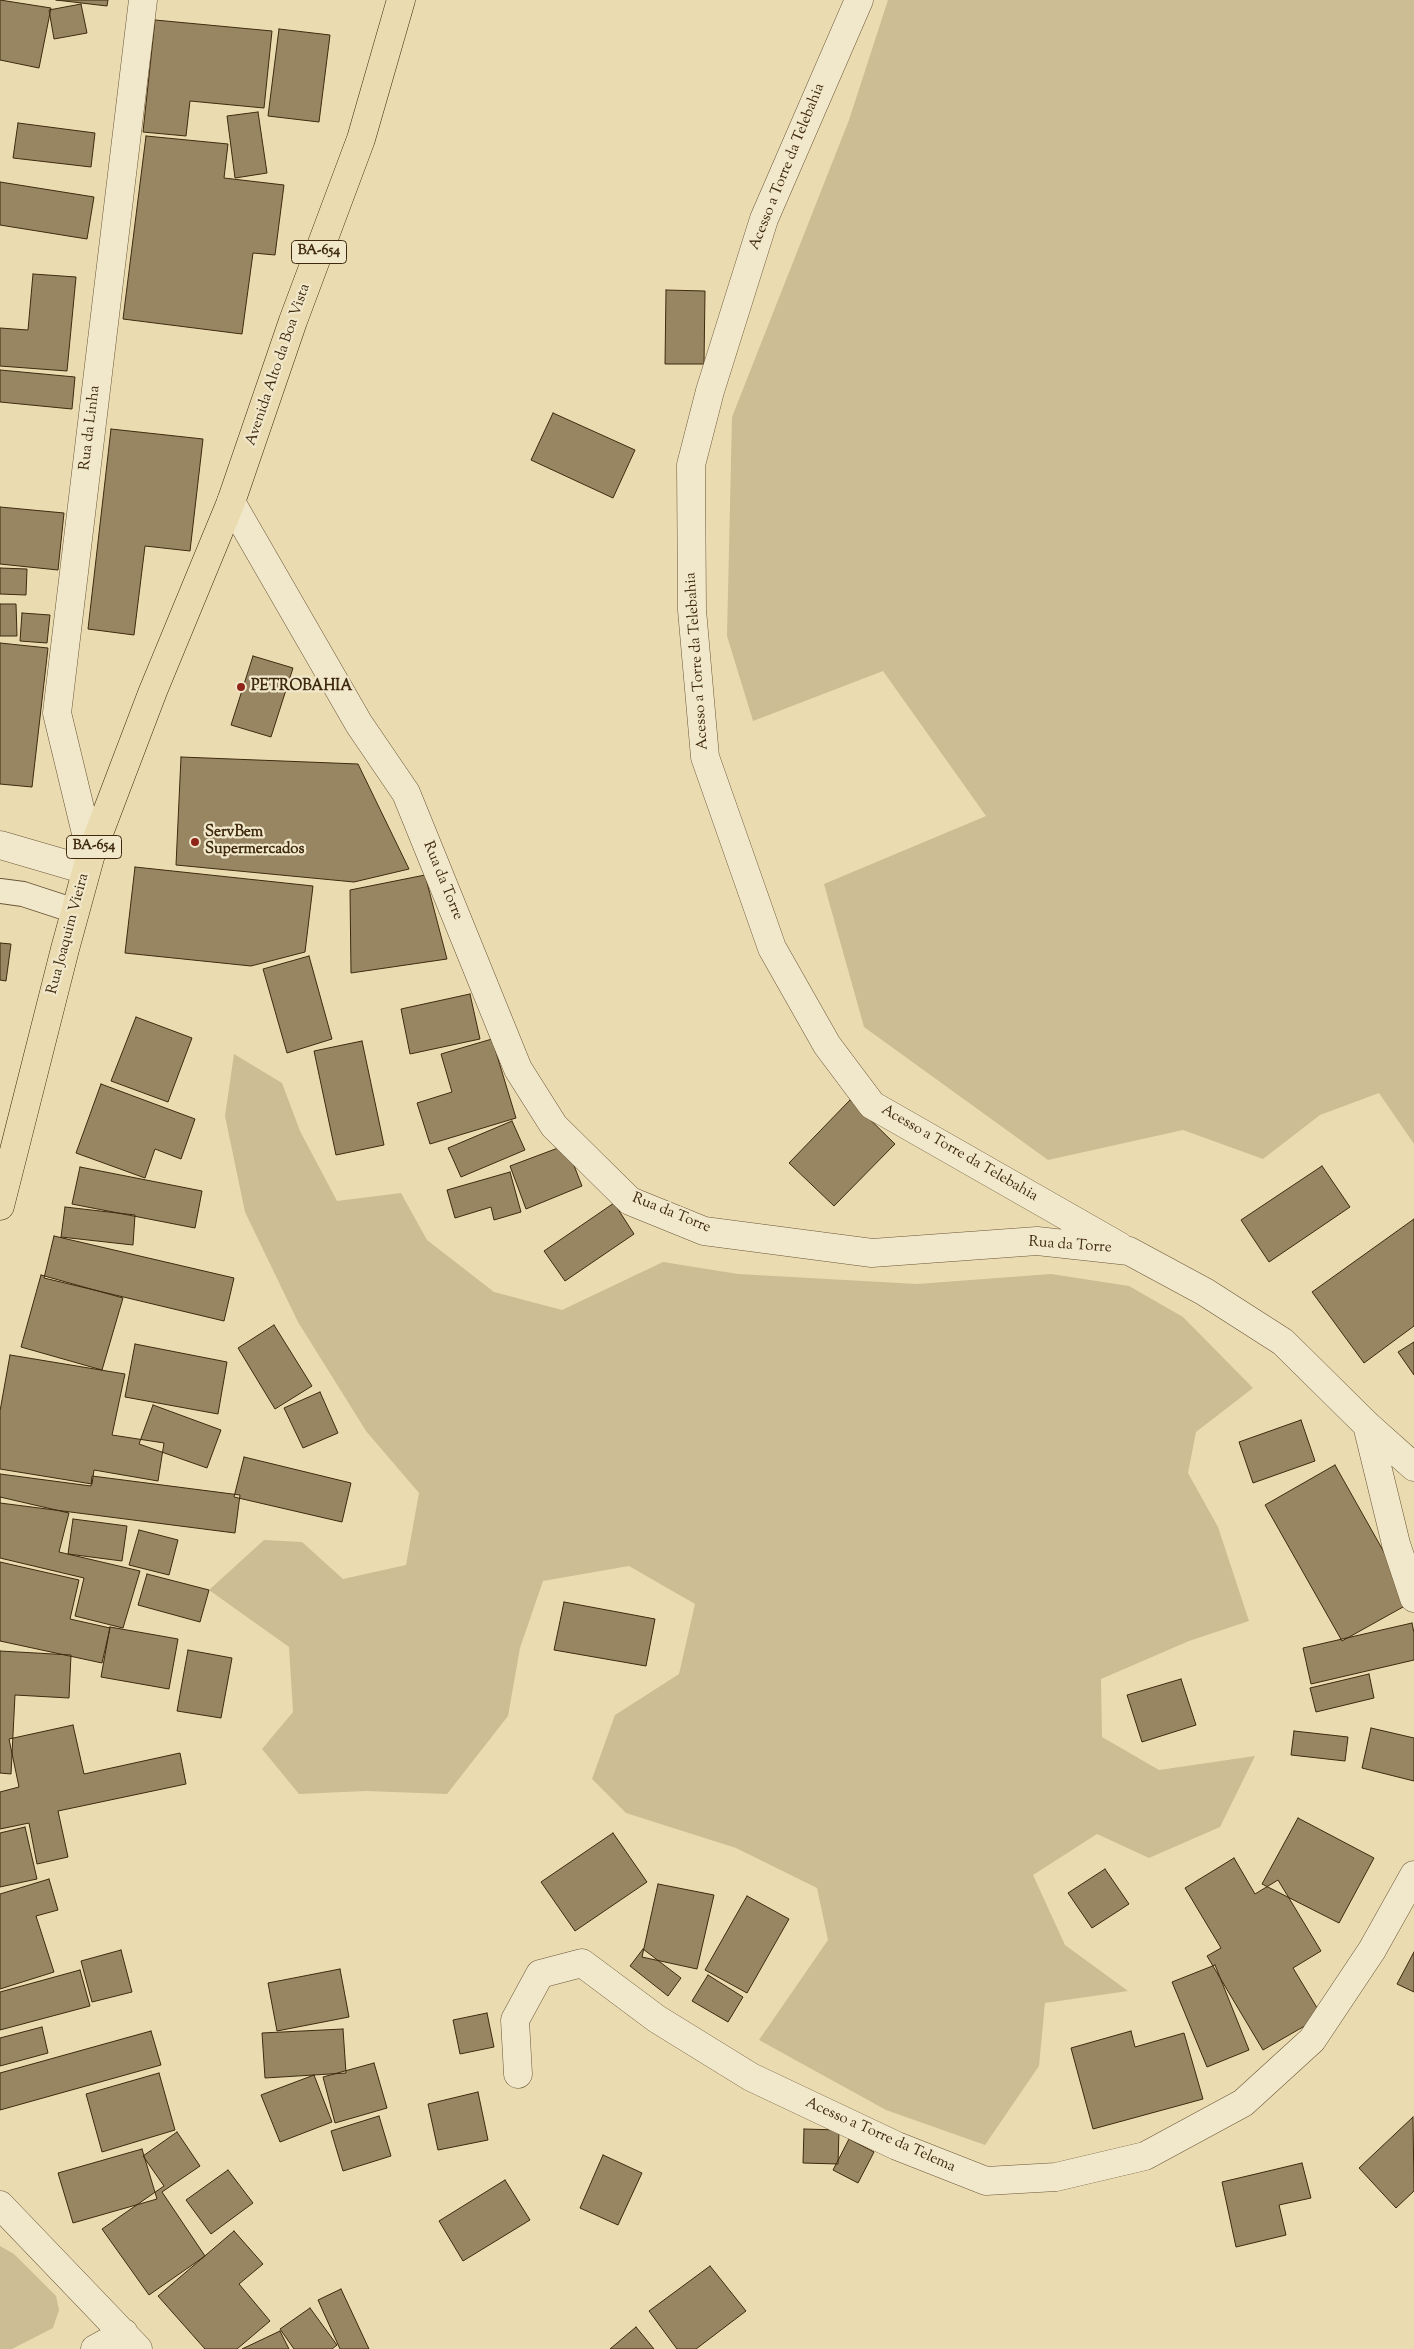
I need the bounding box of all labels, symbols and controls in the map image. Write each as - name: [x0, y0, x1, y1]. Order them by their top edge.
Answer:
- street label: Acesso a Torre da Telebahia: [746, 81, 830, 253]
- road number: BA-654: [292, 240, 346, 264]
- street label: Avenida Alto da Boa Vista: [243, 282, 315, 448]
- street label: Rua da Linha: [77, 384, 105, 472]
- street label: Acesso a Torre da Telebahia: [683, 572, 713, 750]
- place label: PETROBAHIA: [251, 678, 352, 696]
- marker: PETROBAHIA: [235, 681, 247, 693]
- place label: ServBem Supermercados: [205, 824, 304, 859]
- road number: BA-654: [66, 836, 122, 859]
- marker: ServBem Supermercados: [189, 836, 201, 848]
- street label: Rua da Torre: [418, 839, 466, 923]
- street label: Rua Joaquim Vieira: [44, 872, 94, 996]
- street label: Acesso a Torre da Telebahia: [877, 1102, 1041, 1206]
- street label: Rua da Torre: [629, 1190, 713, 1238]
- street label: Rua da Torre: [1028, 1234, 1112, 1258]
- street label: Acesso a Torre da Telema: [802, 2095, 958, 2177]

